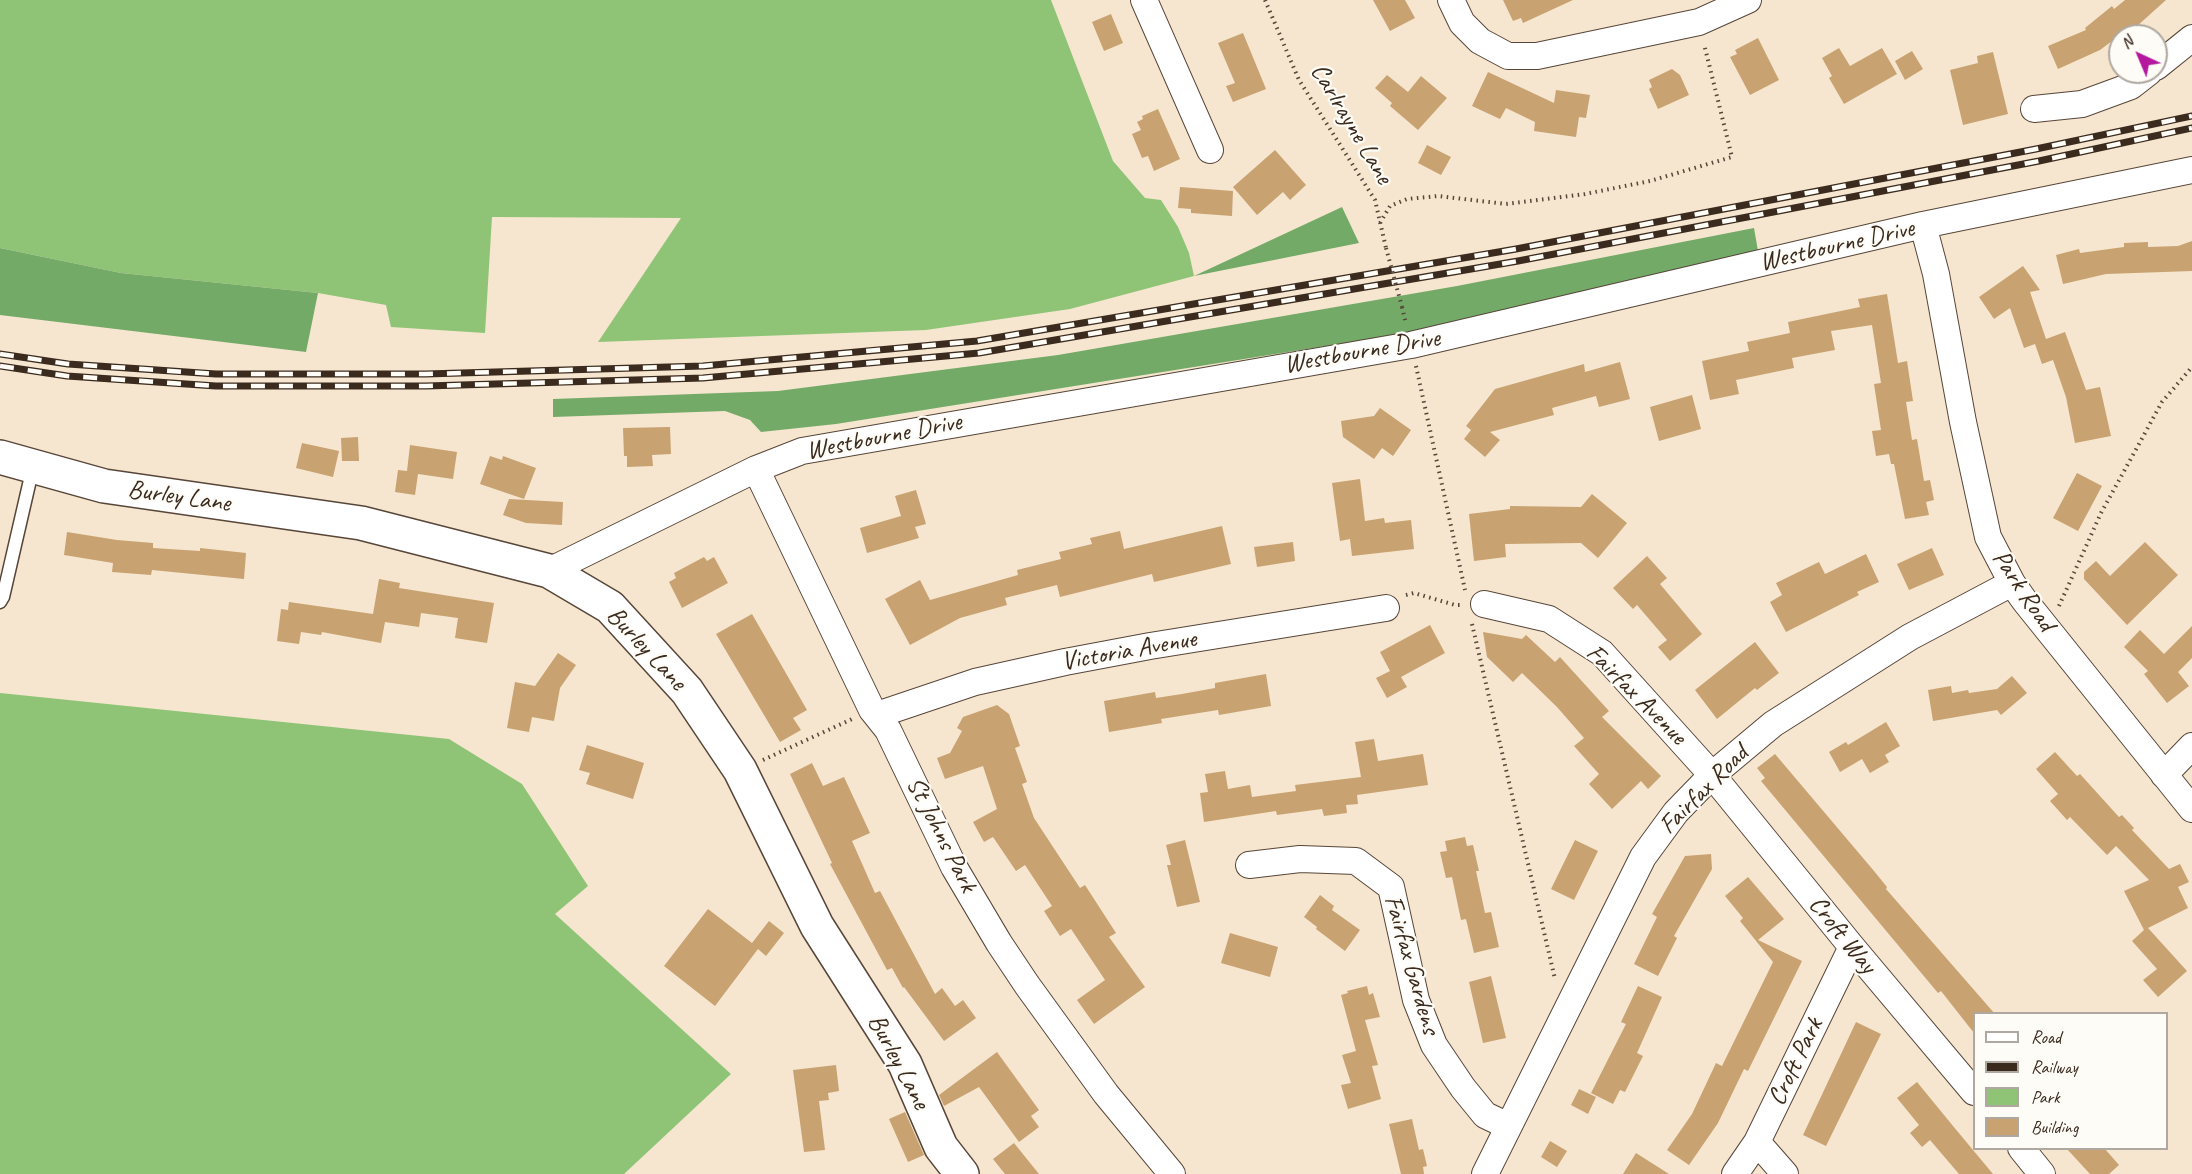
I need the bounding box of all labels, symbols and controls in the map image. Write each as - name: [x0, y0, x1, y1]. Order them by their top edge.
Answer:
- north arrow: [2108, 24, 2168, 84]
- text: N: [2116, 32, 2137, 53]
- street label: Carlrayne Lane: [1303, 58, 1399, 190]
- street label: Westbourne Drive: [1757, 213, 1917, 279]
- street label: Westbourne Drive: [1282, 323, 1442, 381]
- street label: Westbourne Drive: [804, 407, 964, 467]
- street label: Burley Lane: [126, 474, 232, 520]
- street label: Park Road: [1985, 545, 2061, 637]
- street label: Burley Lane: [599, 601, 693, 697]
- street label: Victoria Avenue: [1059, 624, 1199, 678]
- street label: Fairfax Avenue: [1579, 638, 1693, 752]
- street label: Fairfax Road: [1653, 739, 1755, 841]
- street label: St Johns Park: [899, 772, 983, 898]
- street label: Croft Way: [1801, 890, 1883, 980]
- street label: Fairfax Gardens: [1376, 892, 1446, 1038]
- street label: Burley Lane: [860, 1009, 936, 1115]
- legend: [1973, 1012, 2168, 1150]
- street label: Croft Park: [1761, 1013, 1831, 1111]
- text: Road: [2031, 1026, 2061, 1048]
- text: Railway: [2031, 1056, 2078, 1078]
- text: Park: [2031, 1086, 2060, 1108]
- text: Building: [2031, 1116, 2078, 1138]

